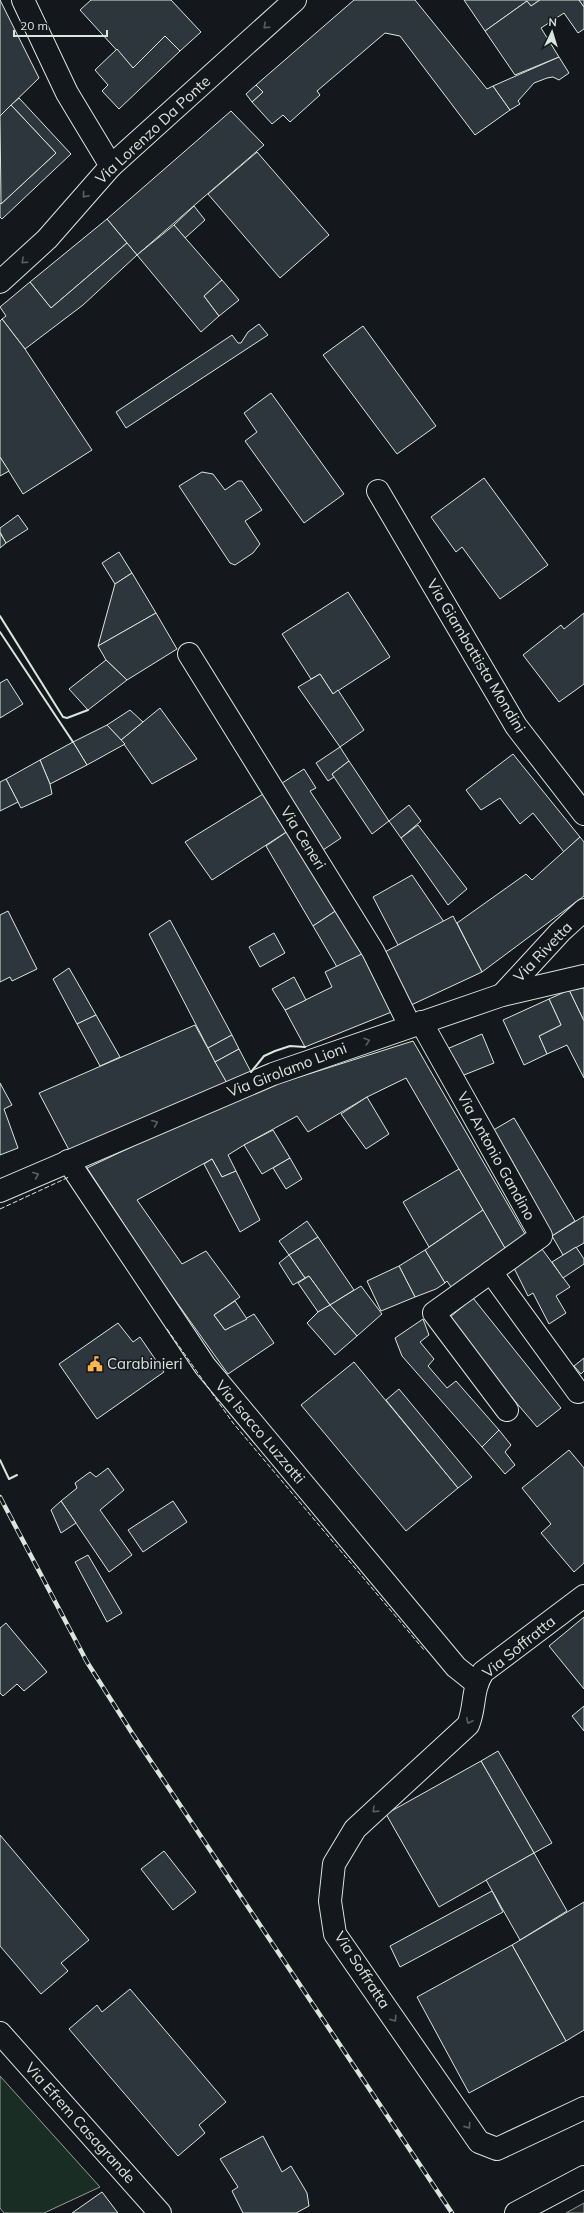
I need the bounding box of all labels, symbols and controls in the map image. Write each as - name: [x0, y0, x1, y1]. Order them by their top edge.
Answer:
- scale bar: [14, 12, 107, 38]
- north arrow: [532, 12, 572, 52]
- text: N: [548, 15, 557, 29]
- text: 20 m: [20, 18, 48, 33]
- one-way arrow: [263, 21, 270, 28]
- street label: Via Lorenzo Da Ponte: [91, 71, 214, 188]
- one-way arrow: [83, 191, 90, 198]
- one-way arrow: [21, 256, 29, 263]
- street label: Via Giambattista Mondini: [423, 575, 530, 736]
- street label: Via Ceneri: [277, 803, 330, 873]
- street label: Via Rivetta: [509, 918, 576, 986]
- one-way arrow: [364, 1037, 371, 1045]
- street label: Via Girolamo Lioni: [224, 1038, 349, 1101]
- street label: Via Antonio Gandino: [453, 1088, 540, 1223]
- one-way arrow: [152, 1120, 159, 1128]
- one-way arrow: [31, 1172, 39, 1180]
- place label: Carabinieri: [107, 1354, 183, 1373]
- public building icon: Carabinieri: [86, 1355, 104, 1373]
- street label: Via Isacco Luzzatti: [212, 1376, 309, 1487]
- street label: Via Soffratta: [478, 1611, 559, 1682]
- one-way arrow: [466, 1717, 474, 1724]
- one-way arrow: [372, 1805, 380, 1813]
- street label: Via Soffratta: [330, 1927, 394, 2012]
- one-way arrow: [389, 2015, 397, 2022]
- street label: Via Efrem Casagrande: [21, 2058, 140, 2187]
- one-way arrow: [463, 2122, 471, 2129]

